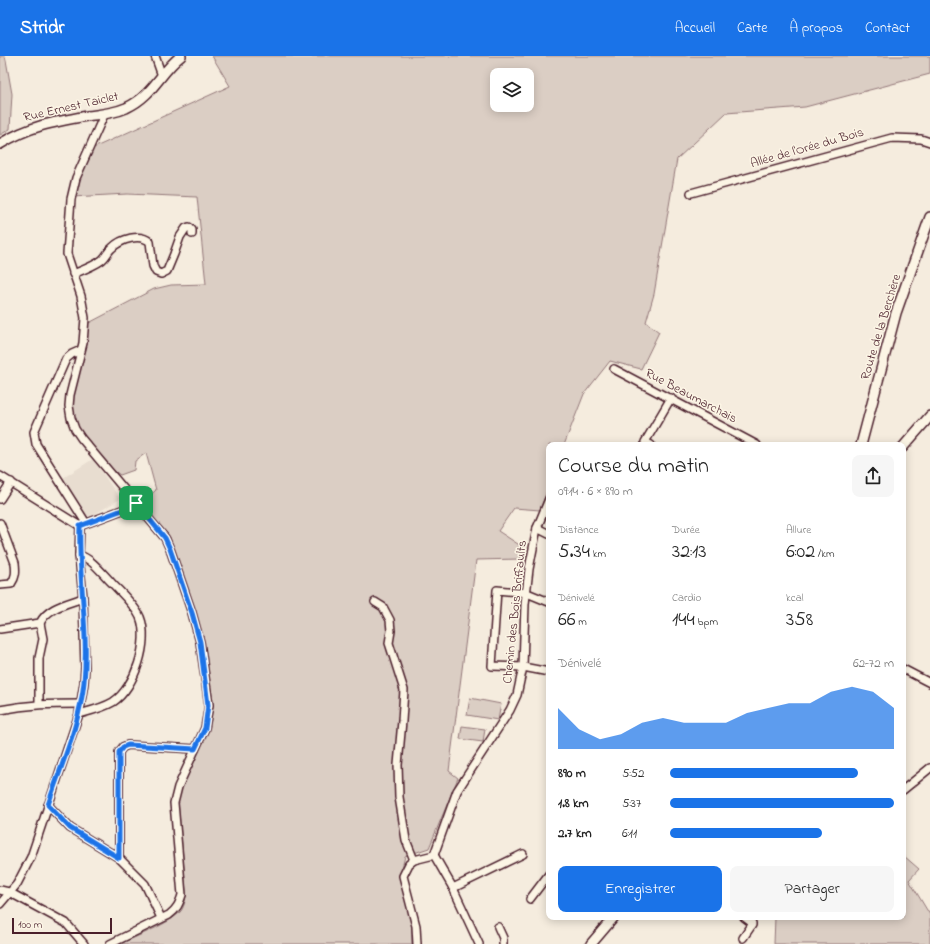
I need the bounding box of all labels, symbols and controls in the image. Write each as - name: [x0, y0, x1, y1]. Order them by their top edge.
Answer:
- text: Stridr: [20, 15, 64, 42]
- text: Accueil: [675, 18, 715, 39]
- text: Carte: [737, 18, 768, 39]
- text: À propos: [790, 18, 843, 39]
- text: Contact: [865, 18, 910, 39]
- map controls: [490, 68, 534, 112]
- button: layers: [490, 68, 534, 112]
- street label: Rue Ernest Taiclet: [22, 87, 121, 127]
- street label: Allée de l'Orée du Bois: [748, 123, 866, 173]
- street label: Route de la Berchère: [856, 272, 906, 382]
- street label: Rue Beaumarchais: [642, 364, 741, 428]
- text: Course du matin: [558, 451, 709, 483]
- button: share: [852, 455, 894, 497]
- text: 09:14 · 6 × 890 m: [558, 482, 633, 501]
- pin: [119, 486, 153, 520]
- icon: arrive: [125, 492, 147, 514]
- text: Distance: [558, 522, 599, 538]
- text: Durée: [672, 522, 700, 538]
- text: Allure: [786, 522, 811, 538]
- text: 5.34: [558, 538, 590, 567]
- text: 32:13: [672, 538, 707, 567]
- text: 6:02: [786, 538, 815, 567]
- street label: Chemin des Bois Briffaults: [498, 539, 532, 685]
- text: km: [590, 546, 606, 562]
- text: /km: [815, 546, 835, 562]
- text: Dénivelé: [558, 590, 595, 606]
- text: Cardio: [672, 590, 701, 606]
- text: kcal: [786, 590, 804, 606]
- text: 66: [558, 606, 576, 635]
- text: 144: [672, 606, 695, 635]
- text: 358: [786, 606, 813, 635]
- text: m: [576, 614, 587, 630]
- text: bpm: [695, 614, 718, 630]
- text: Dénivelé: [558, 654, 601, 673]
- text: 62–72 m: [853, 654, 894, 673]
- text: 890 m: [558, 764, 586, 783]
- text: 5:52: [622, 764, 644, 783]
- text: 1.8 km: [558, 794, 589, 813]
- text: 5:37: [622, 794, 641, 813]
- text: 2.7 km: [558, 824, 592, 843]
- text: 6:11: [622, 824, 637, 843]
- button: Enregistrer: [558, 866, 722, 912]
- button: Partager: [730, 866, 894, 912]
- scale bar: [12, 916, 112, 935]
- text: 100 m: [18, 917, 42, 933]

